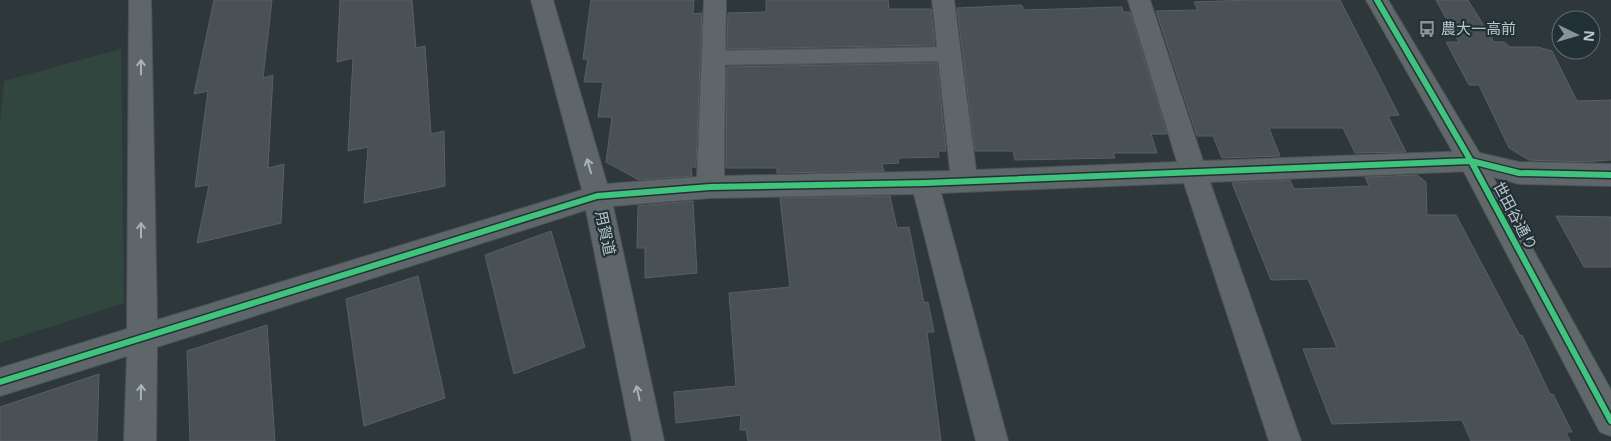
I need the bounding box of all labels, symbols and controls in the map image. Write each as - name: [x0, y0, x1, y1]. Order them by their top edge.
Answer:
- north arrow: [1551, 10, 1601, 60]
- place label: 農大一高前: [1441, 18, 1516, 38]
- bus stop icon: 農大一高前: [1417, 19, 1437, 39]
- text: N: [1579, 30, 1599, 43]
- one-way arrow: [136, 60, 146, 76]
- one-way arrow: [583, 159, 593, 175]
- street label: 世田谷通り: [1489, 178, 1542, 253]
- street label: 用賀道: [592, 209, 620, 257]
- one-way arrow: [136, 222, 146, 238]
- one-way arrow: [136, 385, 145, 401]
- one-way arrow: [633, 386, 642, 402]

